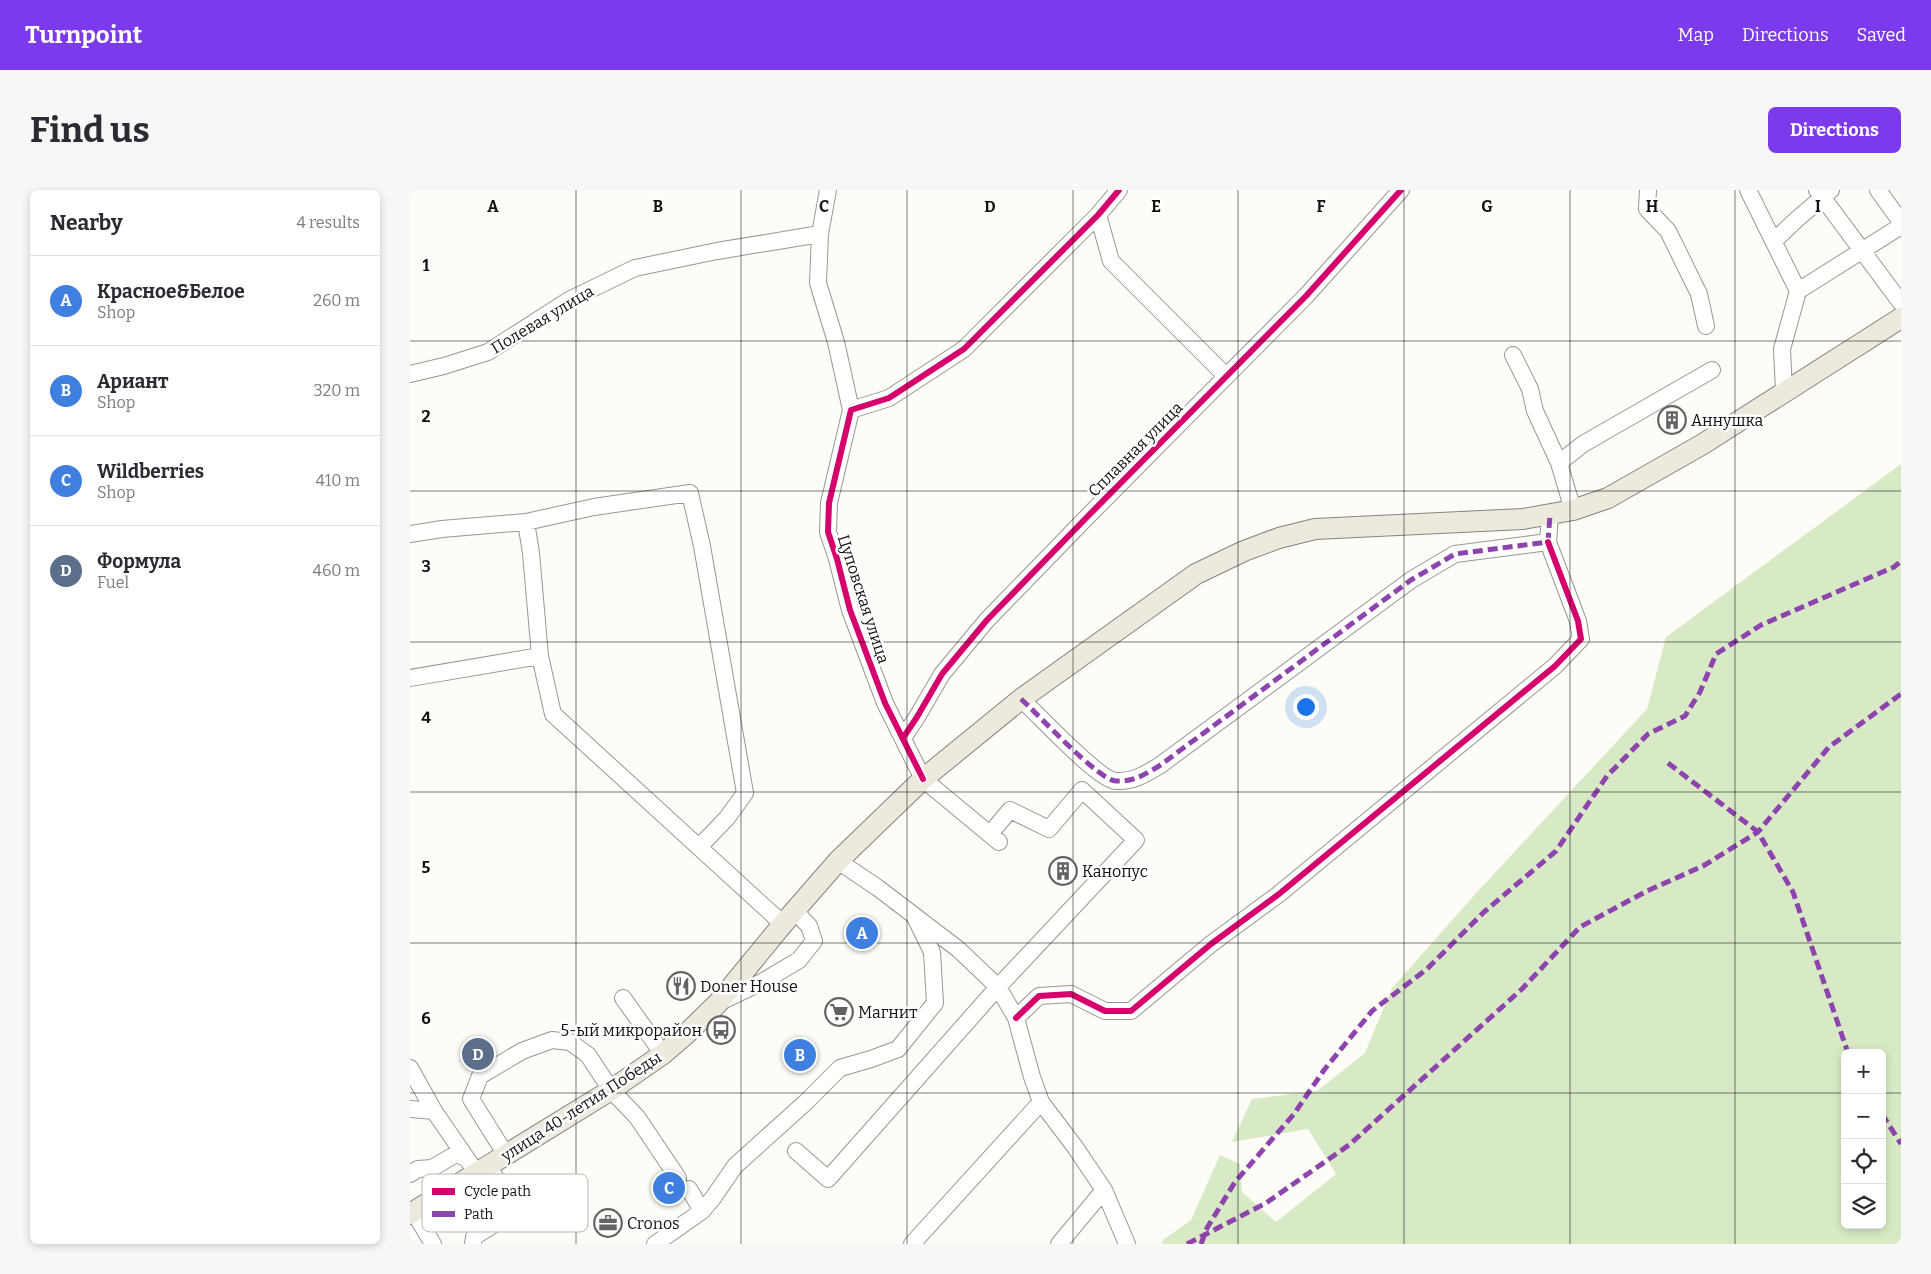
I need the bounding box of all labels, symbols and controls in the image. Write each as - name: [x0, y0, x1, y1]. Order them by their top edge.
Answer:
- text: Turnpoint: [25, 21, 142, 49]
- text: Map: [1678, 24, 1714, 46]
- text: Directions: [1742, 24, 1829, 46]
- text: Saved: [1857, 24, 1906, 46]
- button: Directions: [1768, 107, 1901, 153]
- text: Find us: [30, 109, 150, 151]
- text: A: [487, 197, 499, 216]
- text: B: [653, 197, 663, 216]
- text: C: [819, 197, 829, 216]
- text: D: [984, 197, 996, 216]
- text: E: [1151, 197, 1161, 216]
- text: F: [1317, 197, 1326, 216]
- text: G: [1481, 197, 1493, 216]
- text: H: [1646, 197, 1659, 216]
- text: I: [1815, 197, 1821, 216]
- text: Nearby: [50, 210, 123, 236]
- text: 4 results: [297, 213, 360, 232]
- text: 1: [423, 256, 430, 275]
- text: Красное&Белое: [97, 280, 245, 303]
- street label: Полевая улица: [487, 281, 597, 358]
- text: A: [60, 291, 72, 310]
- text: 260 m: [313, 291, 360, 310]
- text: Shop: [97, 303, 135, 322]
- text: Ариант: [97, 370, 169, 393]
- text: B: [61, 381, 71, 400]
- text: 320 m: [313, 381, 360, 400]
- text: Shop: [97, 393, 135, 412]
- street label: Сплавная улица: [1084, 398, 1187, 501]
- building icon: Аннушка: [1657, 405, 1687, 435]
- text: 2: [421, 407, 431, 426]
- place label: Аннушка: [1691, 411, 1764, 430]
- text: Wildberries: [97, 460, 204, 483]
- text: C: [61, 471, 71, 490]
- text: 410 m: [315, 471, 360, 490]
- text: Shop: [97, 483, 135, 502]
- street label: Цуповская улица: [834, 532, 893, 666]
- text: Формула: [97, 550, 181, 573]
- text: 3: [421, 557, 431, 576]
- text: D: [60, 561, 72, 580]
- text: 460 m: [313, 561, 360, 580]
- text: Fuel: [97, 573, 129, 592]
- your location: [1293, 694, 1319, 720]
- text: 4: [421, 708, 431, 727]
- building icon: Канопус: [1048, 856, 1078, 886]
- text: 5: [422, 858, 431, 877]
- place label: Канопус: [1082, 862, 1148, 881]
- pin: A: [846, 914, 878, 952]
- restaurant icon: Doner House: [666, 971, 696, 1001]
- place label: Doner House: [700, 977, 798, 996]
- supermarket icon: Магнит: [824, 997, 854, 1027]
- place label: Магнит: [858, 1003, 917, 1022]
- text: 6: [421, 1009, 431, 1028]
- bus stop icon: 5-ый микрорайон: [706, 1015, 736, 1045]
- place label: 5-ый микрорайон: [560, 1021, 702, 1040]
- pin: D: [462, 1035, 494, 1073]
- pin: B: [784, 1036, 816, 1074]
- street label: улица 40-летия Победы: [497, 1047, 665, 1166]
- map controls: [1841, 1049, 1886, 1229]
- button: +: [1841, 1049, 1886, 1094]
- button: −: [1841, 1094, 1886, 1139]
- button: locate: [1841, 1139, 1886, 1184]
- pin: C: [653, 1169, 685, 1207]
- legend: [422, 1174, 588, 1232]
- text: Cycle path: [464, 1183, 531, 1200]
- button: layers: [1841, 1184, 1886, 1229]
- text: Path: [464, 1206, 494, 1223]
- office icon: Cronos: [593, 1208, 623, 1238]
- place label: Cronos: [627, 1214, 680, 1233]

